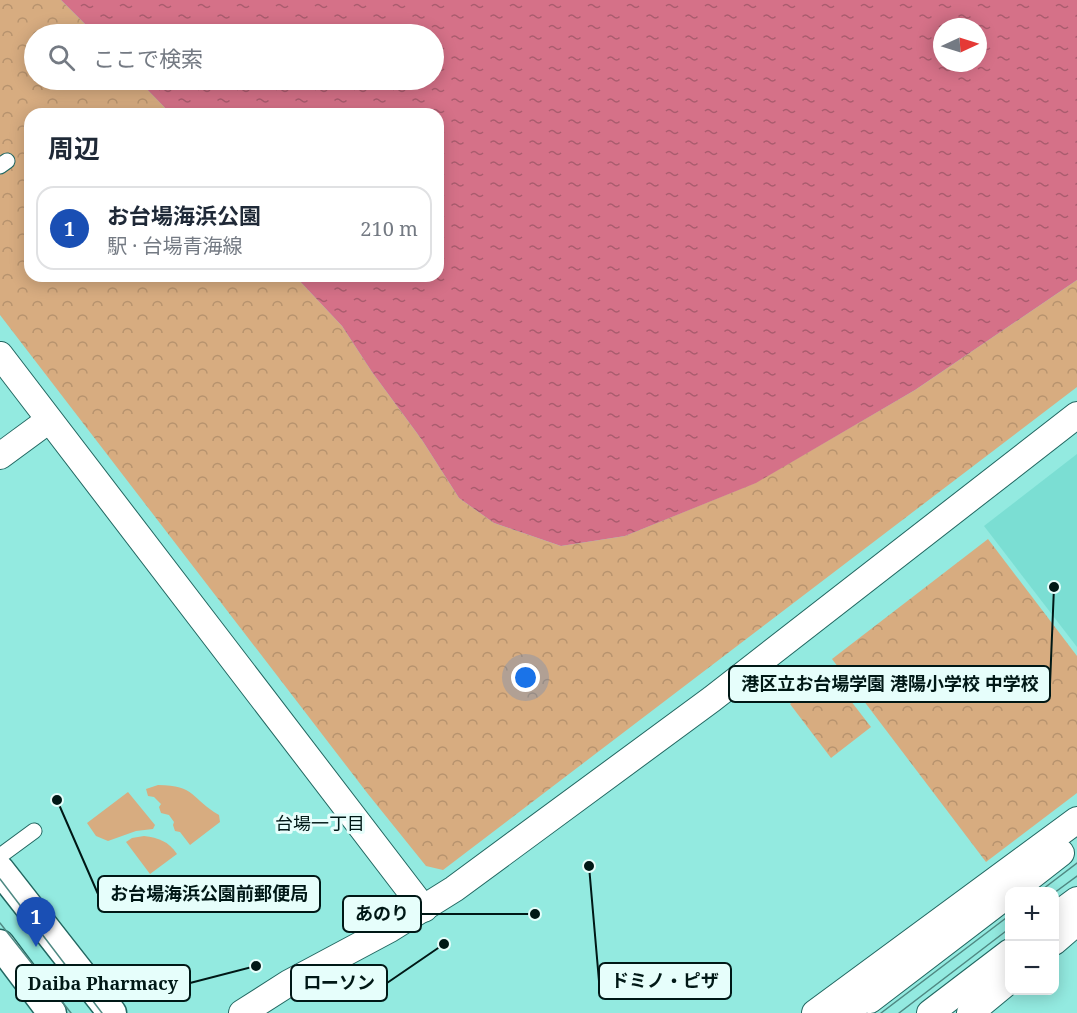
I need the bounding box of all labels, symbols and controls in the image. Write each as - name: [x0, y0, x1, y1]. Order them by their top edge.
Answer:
- north arrow: [933, 18, 987, 72]
- search box: [24, 24, 444, 90]
- icon: search: [45, 41, 78, 74]
- text: ここで検索: [93, 43, 203, 73]
- text: 周辺: [48, 130, 100, 166]
- text: お台場海浜公園: [107, 200, 261, 230]
- text: 1: [64, 215, 75, 242]
- text: 210 m: [360, 215, 418, 242]
- text: 駅 · 台場青海線: [107, 232, 242, 259]
- your location: [511, 663, 540, 692]
- callout: 港区立お台場学園 港陽小学校 中学校: [729, 666, 1050, 702]
- text: 港区立お台場学園 港陽小学校 中学校: [741, 671, 1039, 695]
- district label: 台場一丁目: [275, 811, 365, 835]
- callout: お台場海浜公園前郵便局: [98, 876, 320, 912]
- text: お台場海浜公園前郵便局: [110, 881, 308, 905]
- map controls: [1005, 887, 1059, 995]
- button: +: [1005, 887, 1059, 941]
- callout: あのり: [343, 896, 421, 932]
- pin: 1: [16, 898, 56, 947]
- text: あのり: [355, 901, 409, 925]
- button: −: [1005, 941, 1059, 995]
- callout: ドミノ・ピザ: [599, 963, 731, 999]
- callout: Daiba Pharmacy: [16, 965, 190, 1001]
- callout: ローソン: [291, 965, 387, 1001]
- text: ドミノ・ピザ: [611, 968, 719, 992]
- text: ローソン: [303, 970, 375, 994]
- text: Daiba Pharmacy: [28, 971, 179, 995]

